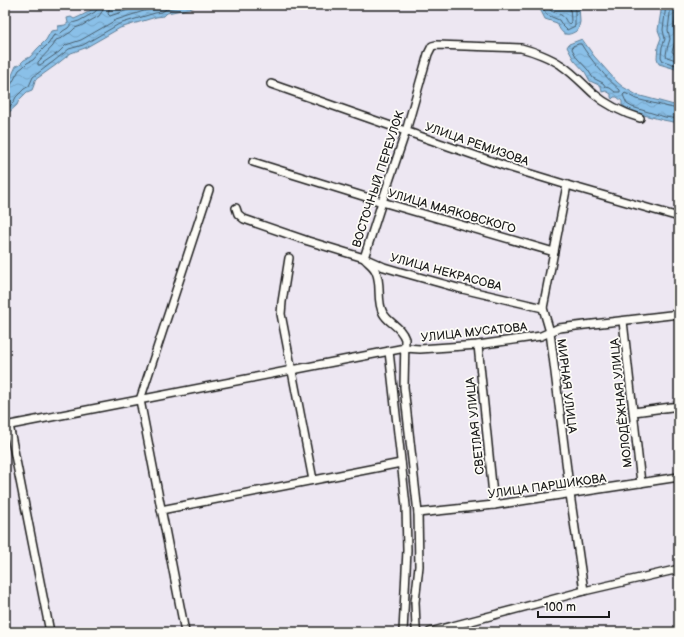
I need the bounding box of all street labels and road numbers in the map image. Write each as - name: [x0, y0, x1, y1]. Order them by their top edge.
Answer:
- street label: ВОСТОЧНЫЙ ПЕРЕУЛОК: [349, 109, 408, 249]
- street label: УЛИЦА РЕМИЗОВА: [423, 120, 531, 170]
- street label: УЛИЦА МАЯКОВСКОГО: [386, 186, 518, 237]
- street label: УЛИЦА НЕКРАСОВА: [388, 250, 504, 295]
- street label: УЛИЦА МУСАТОВА: [420, 319, 529, 346]
- street label: МОЛОДЁЖНАЯ УЛИЦА: [606, 337, 636, 468]
- street label: МИРНАЯ УЛИЦА: [553, 338, 580, 435]
- street label: СВЕТЛАЯ УЛИЦА: [463, 376, 488, 475]
- street label: УЛИЦА ПАРШИКОВА: [487, 471, 608, 502]

